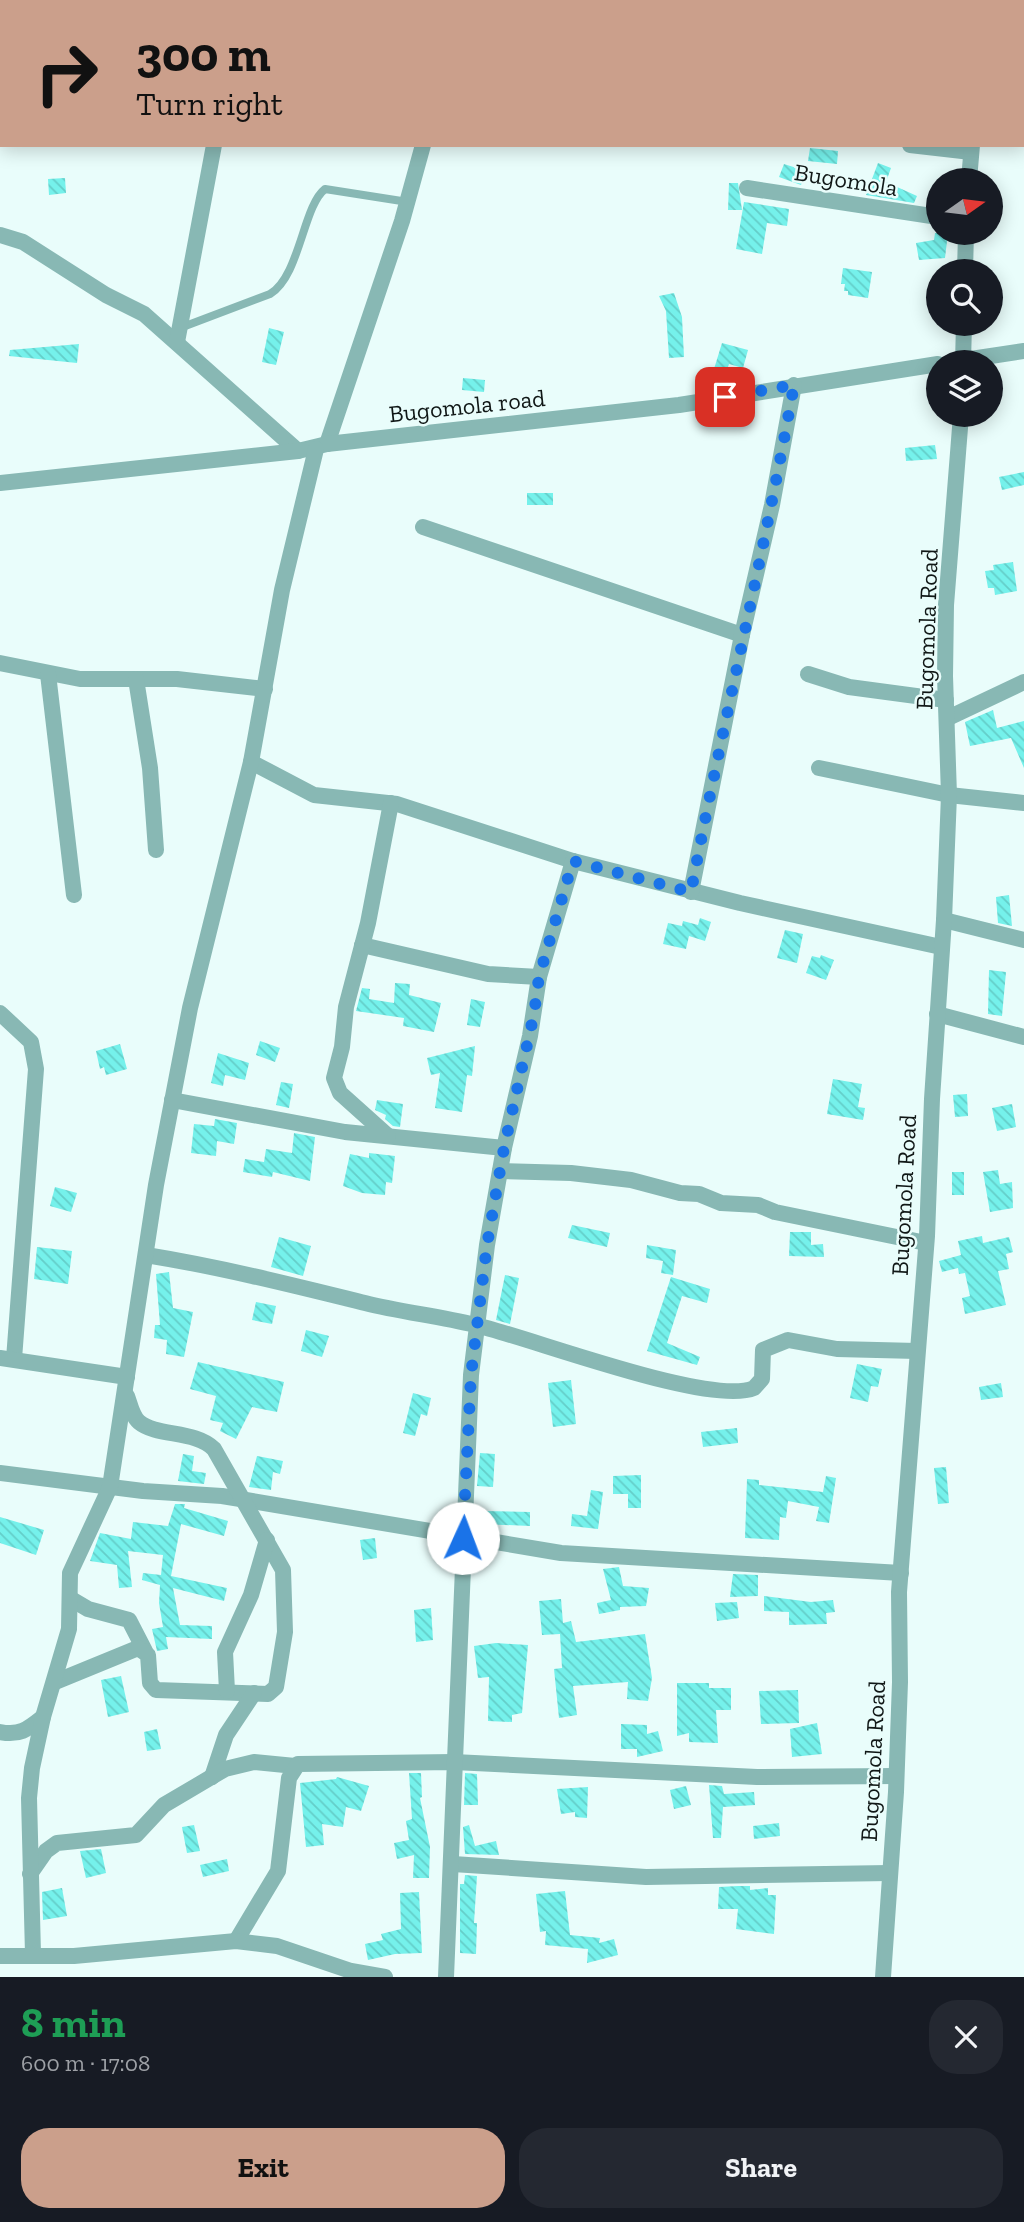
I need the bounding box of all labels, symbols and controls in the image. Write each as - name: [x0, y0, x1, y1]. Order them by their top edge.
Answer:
- text: 300 m: [136, 25, 271, 84]
- icon: right: [21, 28, 112, 119]
- text: Turn right: [136, 85, 283, 123]
- street label: Bugomola: [792, 157, 900, 202]
- north arrow: [926, 168, 1003, 245]
- map controls: [926, 168, 1003, 427]
- button: search: [926, 259, 1003, 336]
- button: layers: [926, 350, 1003, 427]
- pin: [695, 367, 755, 427]
- icon: arrive: [706, 378, 744, 416]
- street label: Bugomola road: [387, 383, 547, 428]
- street label: Bugomola Road: [909, 548, 944, 710]
- street label: Bugomola Road: [885, 1114, 922, 1276]
- position arrow: [426, 1501, 500, 1575]
- street label: Bugomola Road: [854, 1680, 891, 1842]
- text: 8 min: [21, 1997, 126, 2048]
- button: close: [929, 2000, 1003, 2074]
- text: 600 m · 17:08: [21, 2049, 150, 2077]
- button: Exit: [21, 2128, 505, 2208]
- button: Share: [519, 2128, 1003, 2208]

